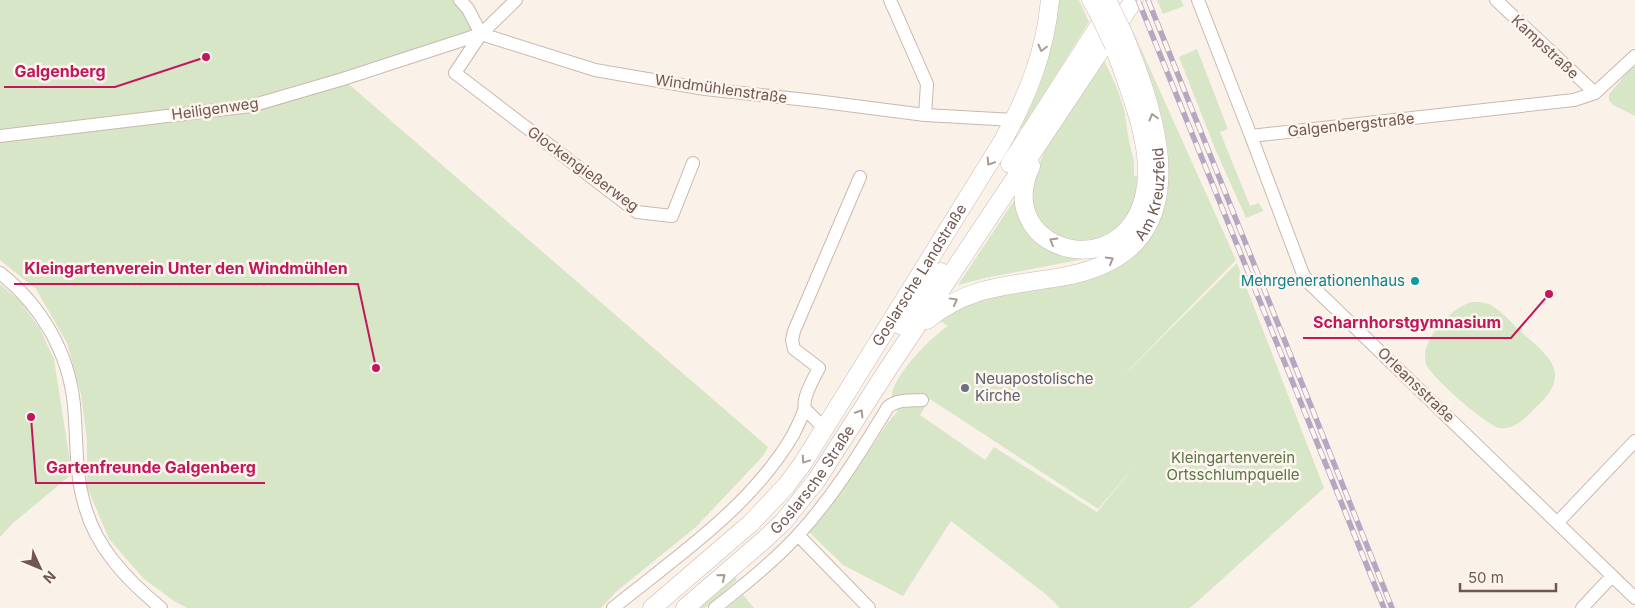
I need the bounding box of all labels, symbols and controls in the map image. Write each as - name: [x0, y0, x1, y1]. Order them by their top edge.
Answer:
- street label: Kampstraße: [1508, 10, 1583, 83]
- one-way arrow: [1038, 44, 1048, 52]
- callout: Galgenberg: [4, 56, 115, 87]
- text: Galgenberg: [14, 61, 106, 81]
- street label: Windmühlenstraße: [654, 70, 788, 107]
- street label: Heiligenweg: [170, 93, 260, 124]
- street label: Galgenbergstraße: [1287, 108, 1415, 141]
- one-way arrow: [1148, 114, 1158, 122]
- street label: Glockengießerweg: [524, 122, 643, 215]
- street label: Am Kreuzfeld: [1130, 147, 1169, 244]
- one-way arrow: [986, 157, 996, 166]
- street label: Goslarsche Landstraße: [868, 200, 970, 350]
- one-way arrow: [1049, 238, 1058, 248]
- callout: Kleingartenverein Unter den Windmühlen: [14, 253, 358, 284]
- one-way arrow: [1105, 256, 1114, 266]
- text: Kleingartenverein Unter den Windmühlen: [24, 258, 348, 278]
- place label: Mehrgenerationenhaus: [1241, 271, 1405, 290]
- marker: Mehrgenerationenhaus: [1409, 275, 1421, 287]
- one-way arrow: [949, 297, 958, 307]
- callout: Scharnhorstgymnasium: [1303, 307, 1511, 338]
- text: Scharnhorstgymnasium: [1313, 312, 1501, 332]
- street label: Orleansstraße: [1374, 343, 1459, 426]
- place label: Neuapostolische Kirche: [975, 369, 1094, 405]
- marker: Neuapostolische Kirche: [959, 382, 971, 394]
- one-way arrow: [853, 410, 863, 419]
- street label: Goslarsche Straße: [766, 421, 858, 538]
- park label: Kleingartenverein Ortsschlumpquelle: [1166, 448, 1300, 484]
- callout: Gartenfreunde Galgenberg: [36, 452, 265, 483]
- one-way arrow: [801, 455, 811, 464]
- text: Gartenfreunde Galgenberg: [46, 457, 256, 477]
- north arrow: [15, 543, 65, 593]
- scale bar: [1460, 560, 1556, 592]
- text: N: [40, 568, 60, 587]
- text: 50 m: [1468, 568, 1504, 587]
- one-way arrow: [716, 574, 725, 582]

